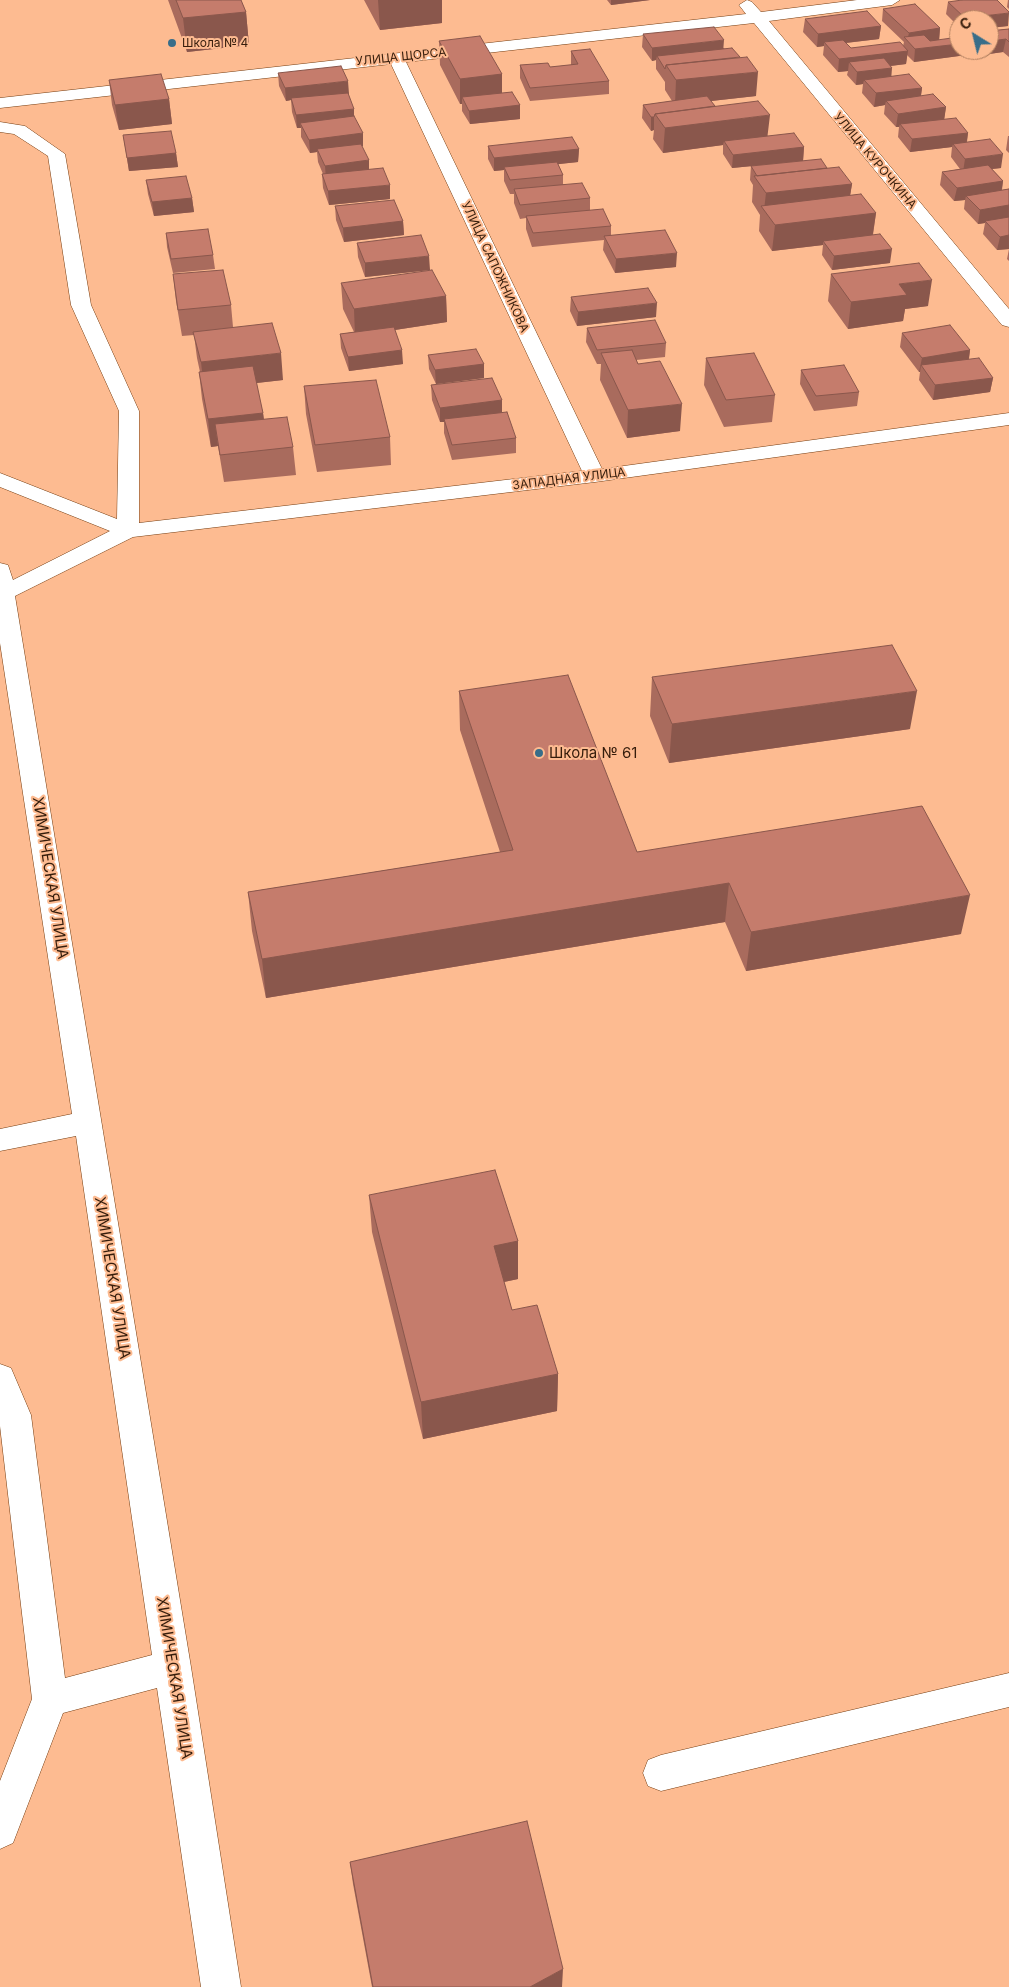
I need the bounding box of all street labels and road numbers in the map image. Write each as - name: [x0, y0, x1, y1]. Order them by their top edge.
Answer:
- street label: УЛИЦА ЩОРСА: [355, 45, 447, 69]
- street label: УЛИЦА КУРОЧКИНА: [831, 110, 919, 212]
- street label: УЛИЦА САПОЖНИКОВА: [458, 199, 532, 335]
- street label: ЗАПАДНАЯ УЛИЦА: [512, 465, 626, 493]
- street label: ХИМИЧЕСКАЯ УЛИЦА: [28, 795, 72, 961]
- street label: ХИМИЧЕСКАЯ УЛИЦА: [90, 1195, 134, 1361]
- street label: ХИМИЧЕСКАЯ УЛИЦА: [152, 1595, 196, 1761]

